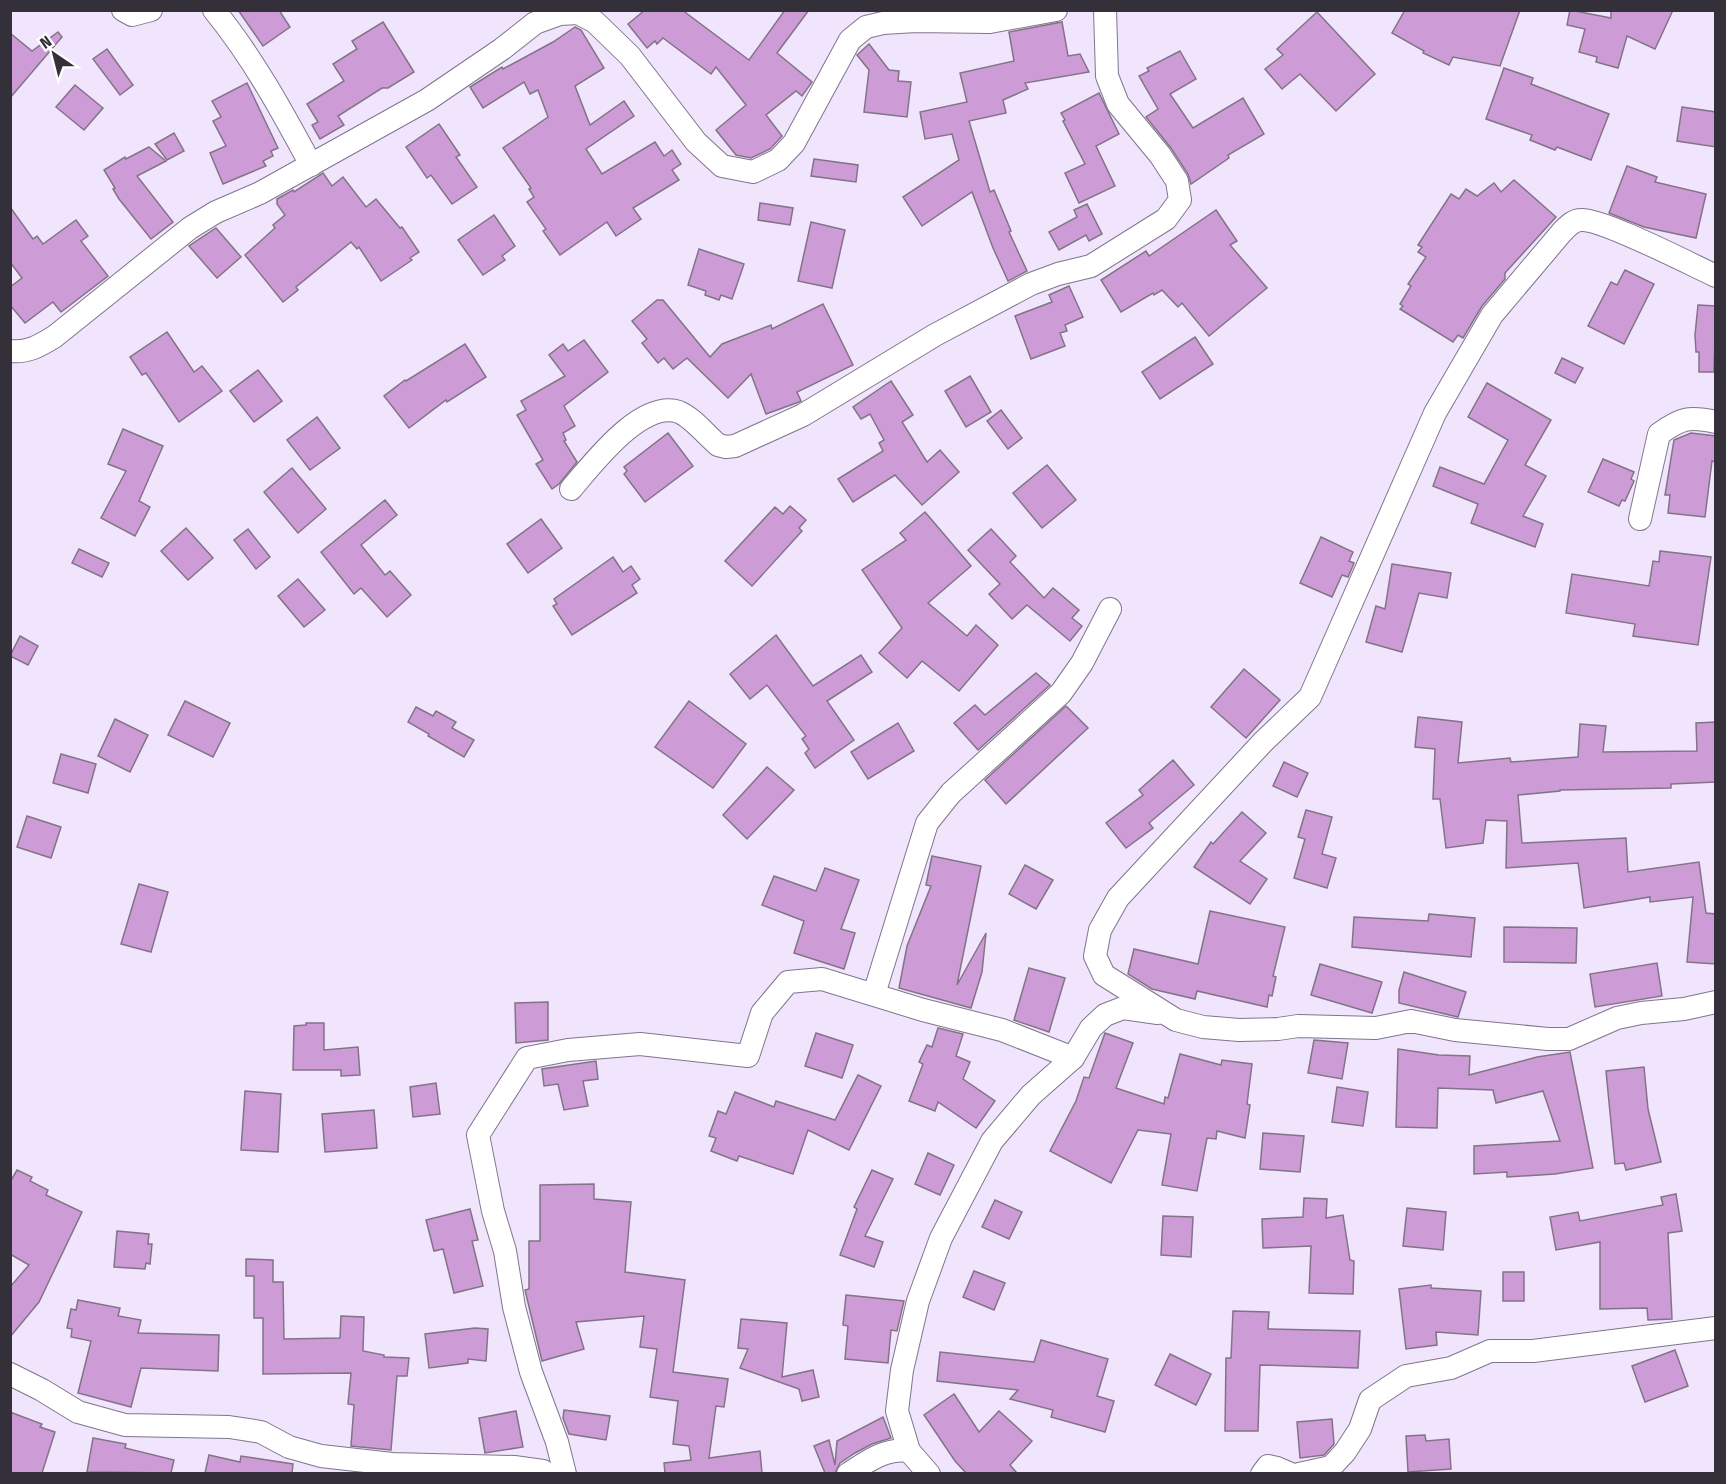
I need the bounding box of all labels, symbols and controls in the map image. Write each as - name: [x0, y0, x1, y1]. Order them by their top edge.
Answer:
- north arrow: [24, 24, 84, 84]
- text: N: [36, 32, 55, 53]

